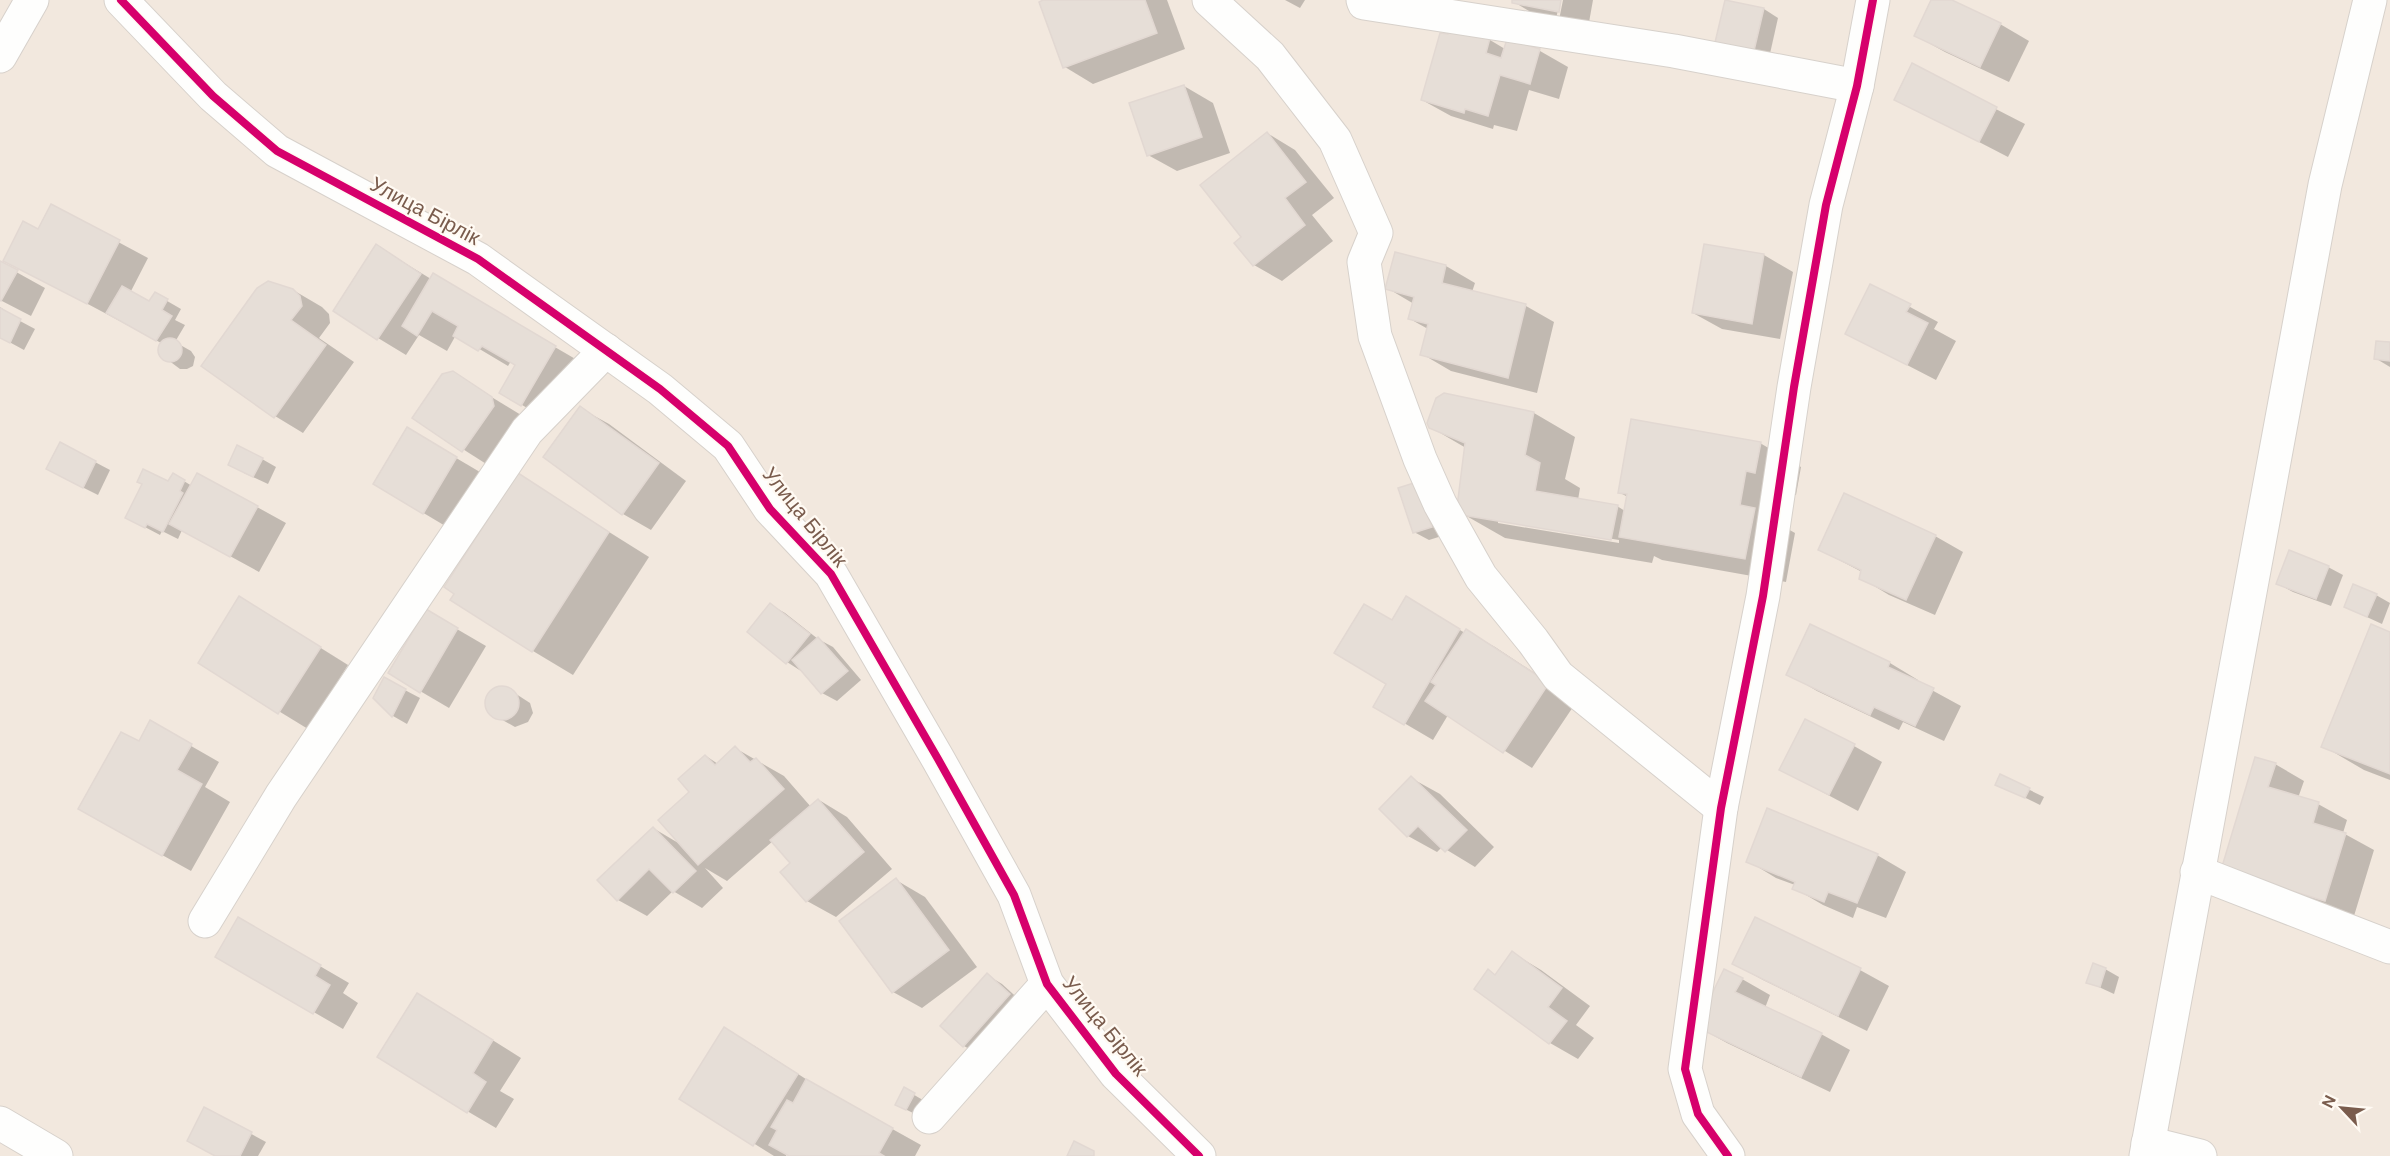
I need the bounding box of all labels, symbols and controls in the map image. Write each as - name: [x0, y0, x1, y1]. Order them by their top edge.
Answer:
- street label: Улица Бірлік: [365, 170, 486, 252]
- street label: Улица Бірлік: [756, 461, 854, 573]
- street label: Улица Бірлік: [1056, 970, 1154, 1082]
- north arrow: [2312, 1078, 2372, 1138]
- text: N: [2317, 1092, 2341, 1111]

